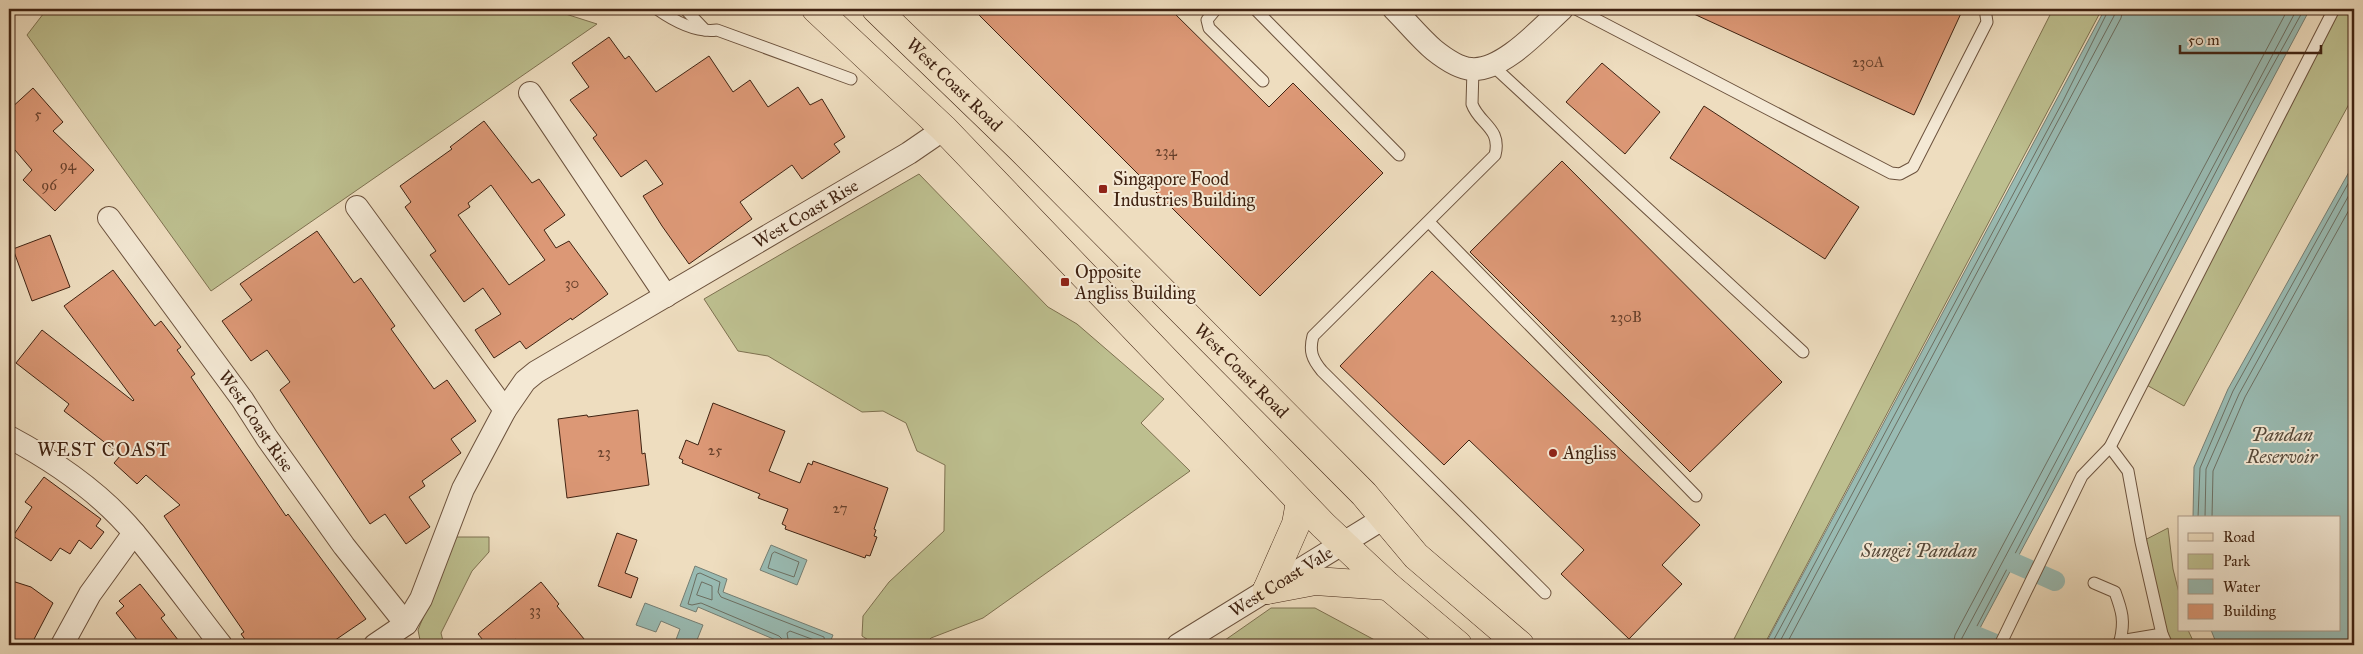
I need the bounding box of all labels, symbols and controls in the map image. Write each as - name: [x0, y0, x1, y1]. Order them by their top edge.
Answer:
- scale bar: [2180, 22, 2322, 54]
- text: 50 m: [2188, 31, 2220, 49]
- street label: West Coast Road: [902, 33, 1007, 136]
- house number: 230A: [1852, 53, 1884, 71]
- house number: 5: [35, 105, 42, 123]
- house number: 234: [1155, 142, 1178, 160]
- house number: 94: [60, 156, 77, 174]
- place label: Singapore Food Industries Building: [1113, 168, 1256, 212]
- street label: West Coast Rise: [749, 174, 862, 253]
- house number: 96: [41, 176, 58, 194]
- marker: Singapore Food Industries Building: [1097, 183, 1109, 195]
- place label: Opposite Angliss Building: [1074, 261, 1196, 305]
- house number: 30: [565, 274, 579, 292]
- marker: Opposite Angliss Building: [1059, 276, 1071, 288]
- house number: 230B: [1610, 308, 1642, 326]
- street label: West Coast Road: [1189, 318, 1293, 423]
- street label: West Coast Rise: [214, 366, 299, 476]
- water label: Pandan Reservoir: [2245, 423, 2319, 468]
- district label: WEST COAST: [37, 438, 171, 461]
- house number: 25: [708, 441, 722, 459]
- place label: Angliss: [1562, 442, 1616, 465]
- house number: 23: [597, 443, 611, 461]
- marker: Angliss: [1547, 447, 1559, 459]
- house number: 27: [833, 499, 848, 517]
- legend: [2178, 516, 2340, 632]
- text: Road: [2223, 528, 2255, 546]
- water label: Sungei Pandan: [1860, 539, 1977, 562]
- street label: West Coast Vale: [1225, 541, 1337, 622]
- text: Park: [2223, 552, 2250, 570]
- text: Water: [2223, 578, 2260, 596]
- house number: 33: [529, 601, 541, 619]
- text: Building: [2223, 602, 2277, 620]

